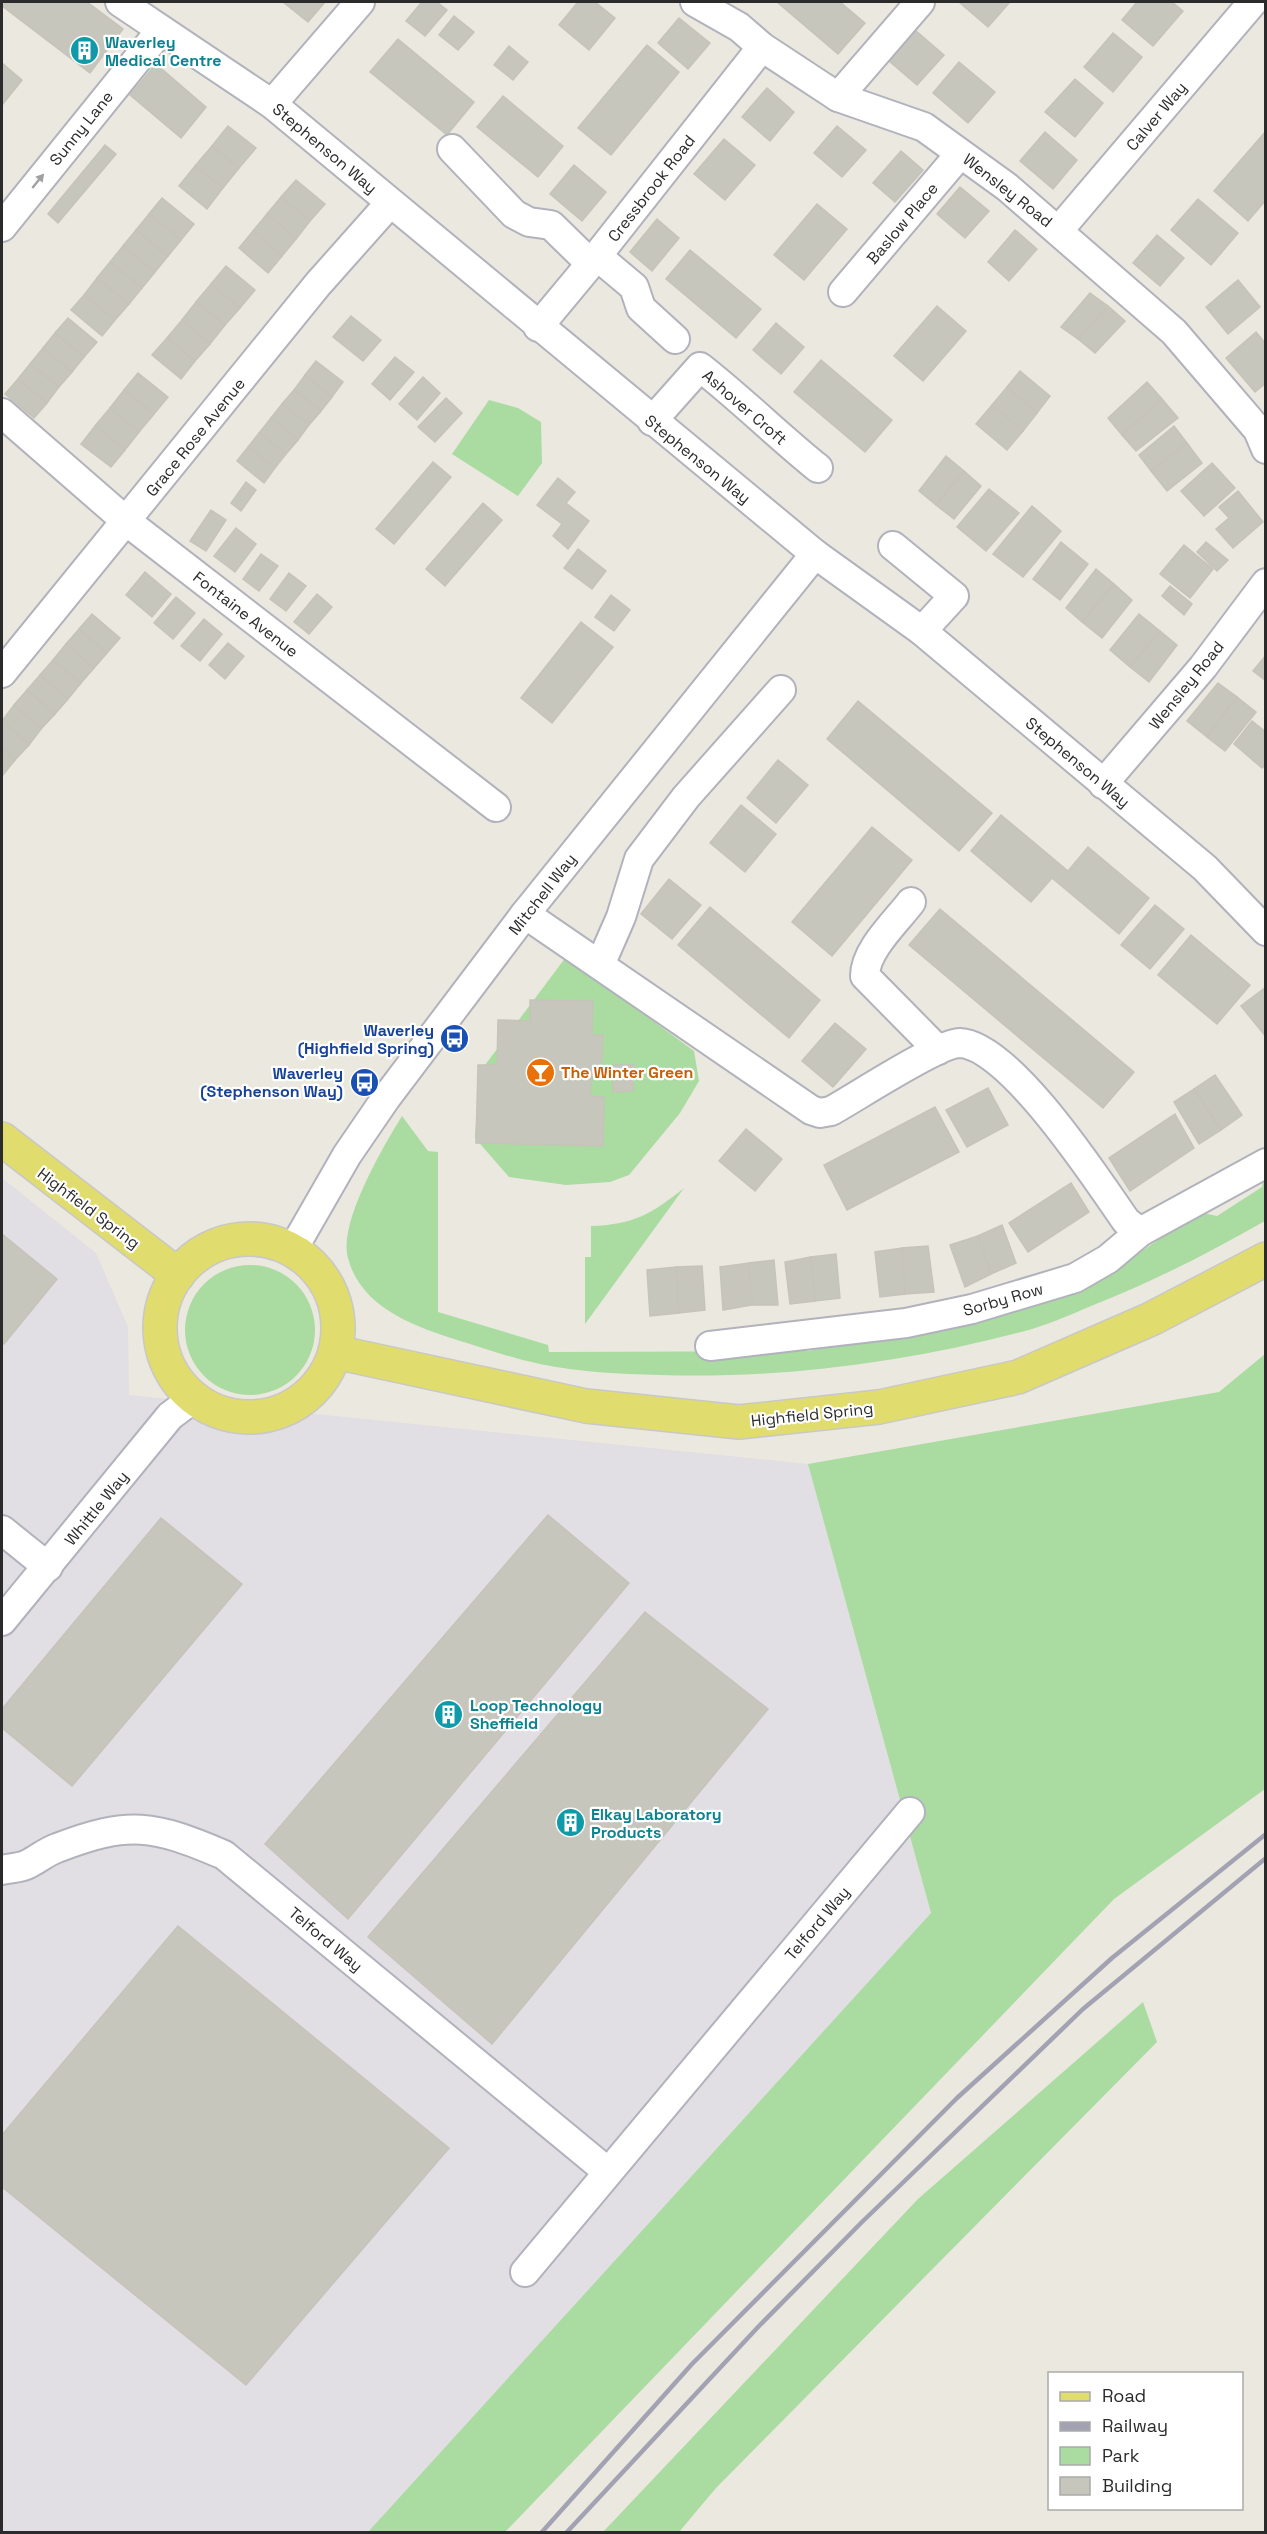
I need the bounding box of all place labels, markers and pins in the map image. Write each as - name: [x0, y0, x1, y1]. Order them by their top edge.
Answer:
- place label: Waverley Medical Centre: [105, 32, 222, 71]
- building icon: Waverley Medical Centre: [68, 35, 100, 67]
- place label: Waverley (Highfield Spring): [298, 1020, 434, 1059]
- bus stop icon: Waverley (Highfield Spring): [439, 1023, 471, 1055]
- bar icon: The Winter Green: [524, 1056, 556, 1088]
- place label: The Winter Green: [561, 1062, 693, 1083]
- place label: Waverley (Stephenson Way): [200, 1063, 343, 1102]
- bus stop icon: Waverley (Stephenson Way): [348, 1066, 380, 1098]
- place label: Loop Technology Sheffield: [470, 1695, 602, 1734]
- building icon: Loop Technology Sheffield: [433, 1698, 465, 1730]
- place label: Elkay Laboratory Products: [591, 1804, 722, 1843]
- building icon: Elkay Laboratory Products: [554, 1807, 586, 1839]

